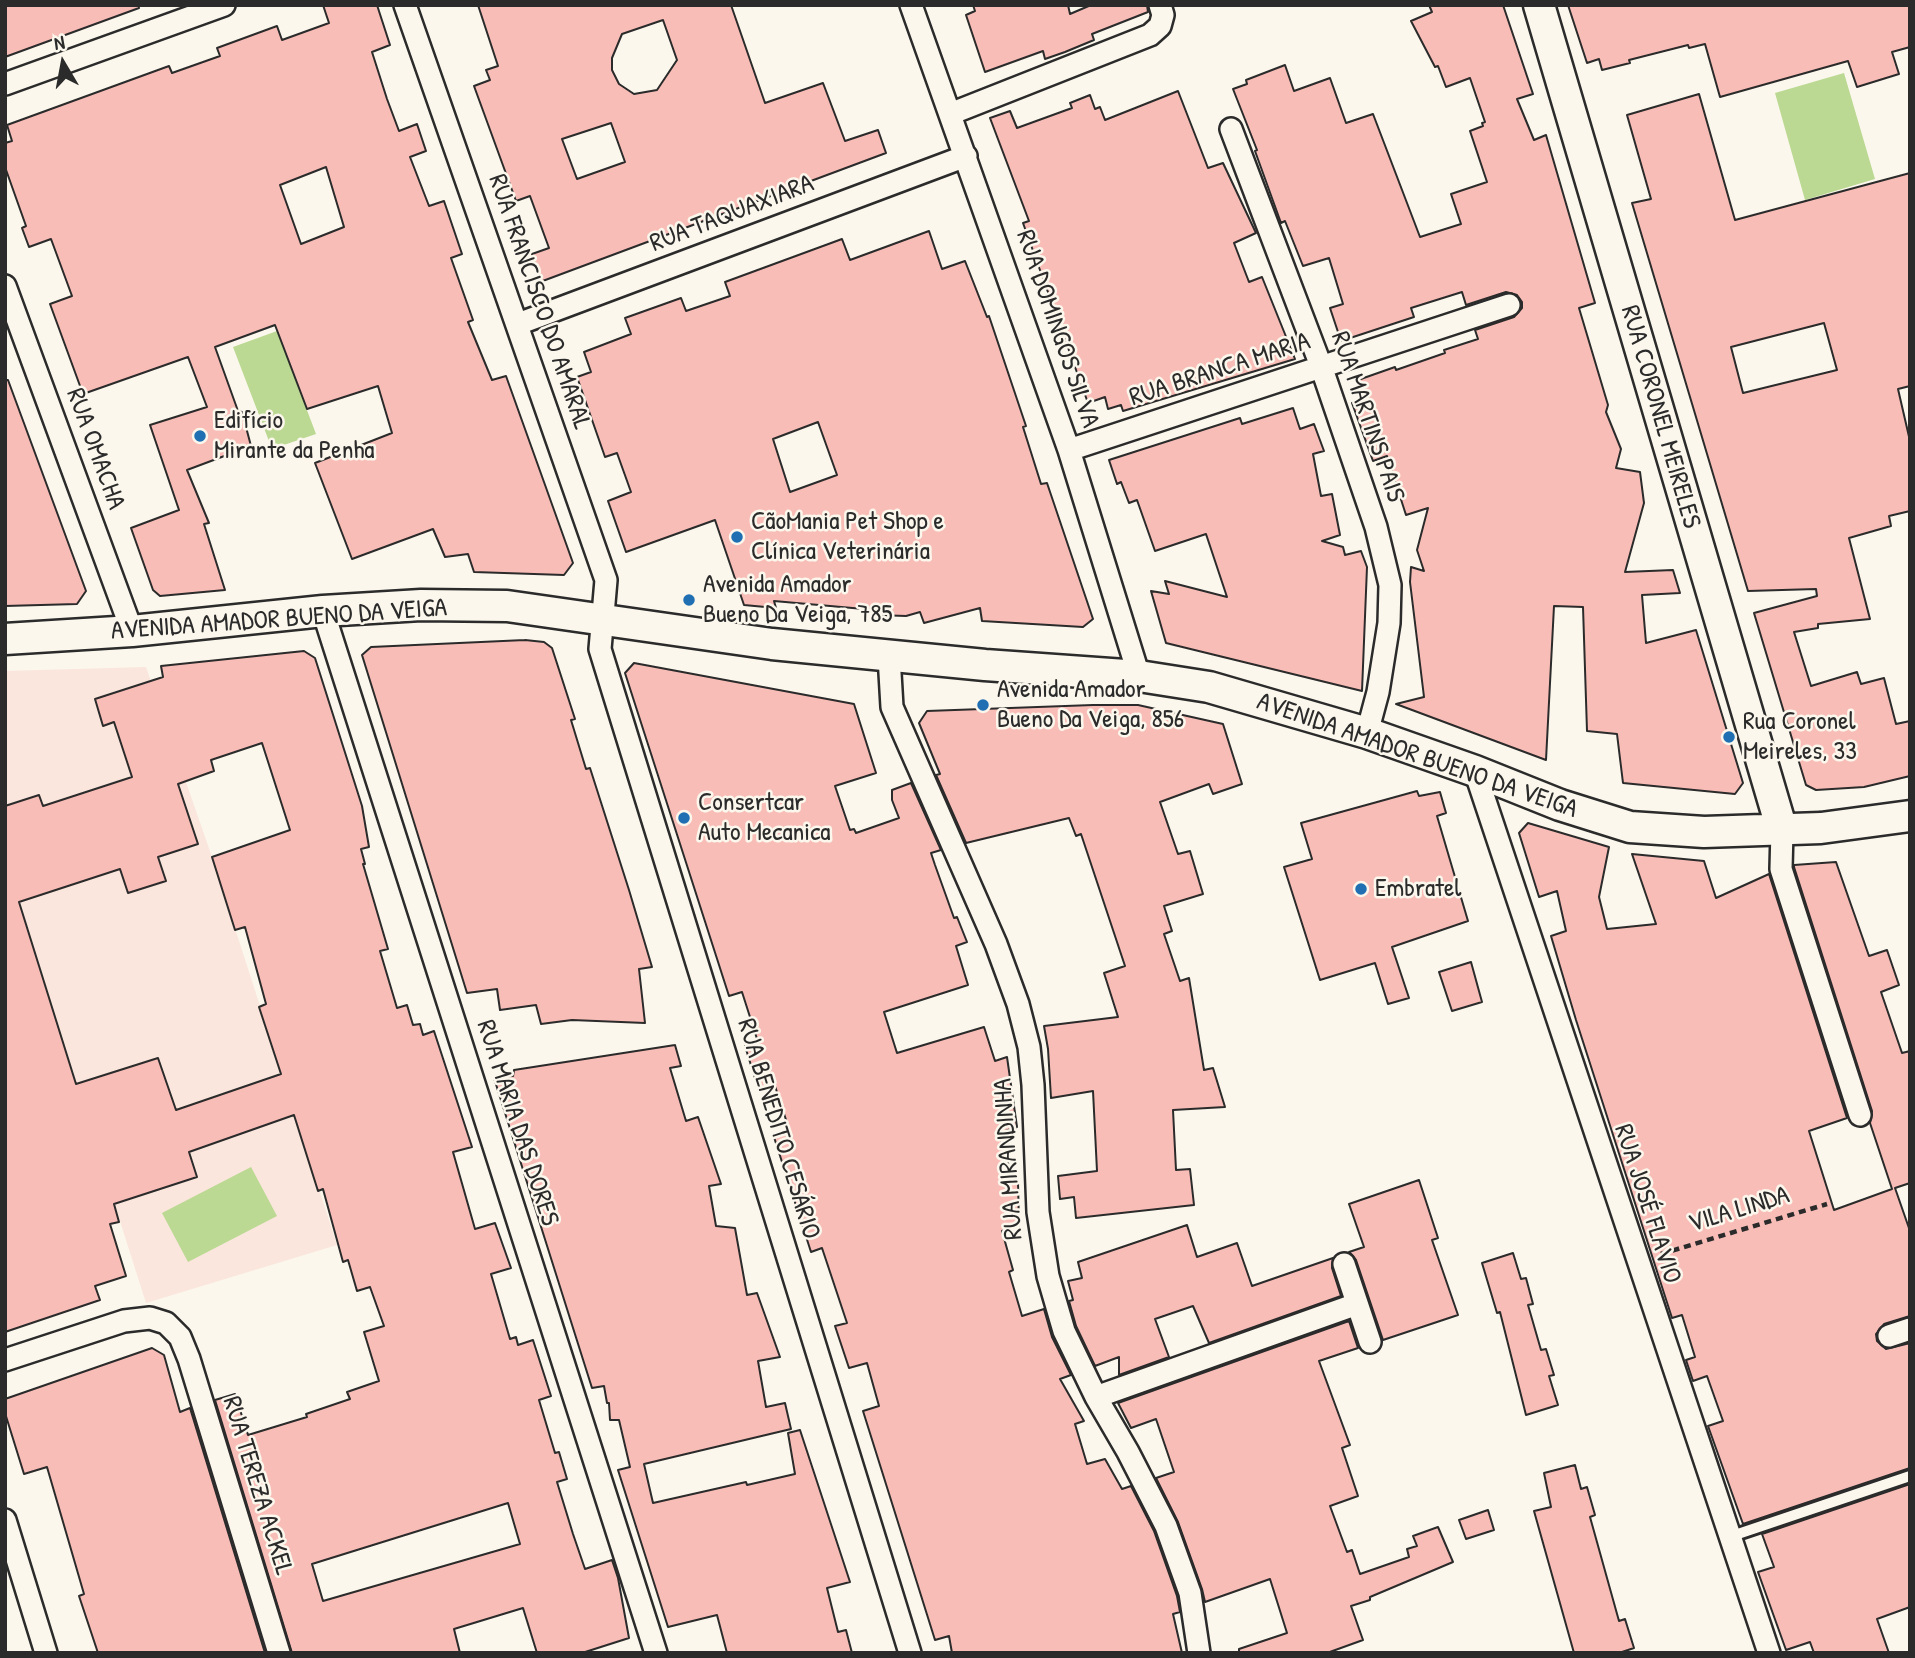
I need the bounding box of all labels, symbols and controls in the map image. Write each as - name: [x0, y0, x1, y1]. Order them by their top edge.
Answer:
- north arrow: [28, 28, 98, 98]
- text: N: [52, 29, 67, 56]
- street label: RUA TAQUAXIARA: [646, 169, 818, 259]
- street label: RUA FRANCISCO DO AMARAL: [481, 170, 597, 434]
- street label: RUA DOMINGOS SILVA: [1009, 226, 1105, 432]
- street label: RUA CORONEL MEIRELES: [1613, 302, 1707, 532]
- street label: RUA BRANCA MARIA: [1126, 326, 1314, 414]
- street label: RUA MARTINS PAIS: [1323, 328, 1411, 506]
- street label: RUA OMACHA: [59, 384, 131, 514]
- place label: Edifício Mirante da Penha: [214, 405, 375, 466]
- marker: Edifício Mirante da Penha: [192, 428, 208, 444]
- place label: CãoMania Pet Shop e Clínica Veterinária: [751, 506, 944, 568]
- marker: CãoMania Pet Shop e Clínica Veterinária: [729, 529, 745, 545]
- place label: Avenida Amador Bueno Da Veiga, 785: [703, 569, 893, 630]
- marker: Avenida Amador Bueno Da Veiga, 785: [681, 592, 697, 608]
- street label: AVENIDA AMADOR BUENO DA VEIGA: [110, 593, 448, 647]
- place label: Avenida Amador Bueno Da Veiga, 856: [997, 674, 1184, 736]
- street label: AVENIDA AMADOR BUENO DA VEIGA: [1253, 686, 1581, 826]
- marker: Avenida Amador Bueno Da Veiga, 856: [975, 697, 991, 713]
- place label: Rua Coronel Meireles, 33: [1743, 706, 1857, 768]
- marker: Rua Coronel Meireles, 33: [1721, 729, 1737, 745]
- place label: Consertcar Auto Mecanica: [698, 787, 830, 848]
- marker: Consertcar Auto Mecanica: [676, 810, 692, 826]
- place label: Embratel: [1375, 873, 1461, 905]
- marker: Embratel: [1353, 881, 1369, 897]
- street label: RUA BENEDITO CESÁRIO: [730, 1015, 826, 1243]
- street label: RUA MARIA DAS DORES: [469, 1016, 565, 1230]
- street label: RUA MIRANDINHA: [988, 1077, 1030, 1241]
- street label: RUA JOSÉ FLAVIO: [1607, 1120, 1687, 1288]
- street label: VILA LINDA: [1685, 1180, 1793, 1240]
- street label: RUA TEREZA ACKEL: [215, 1393, 299, 1579]

